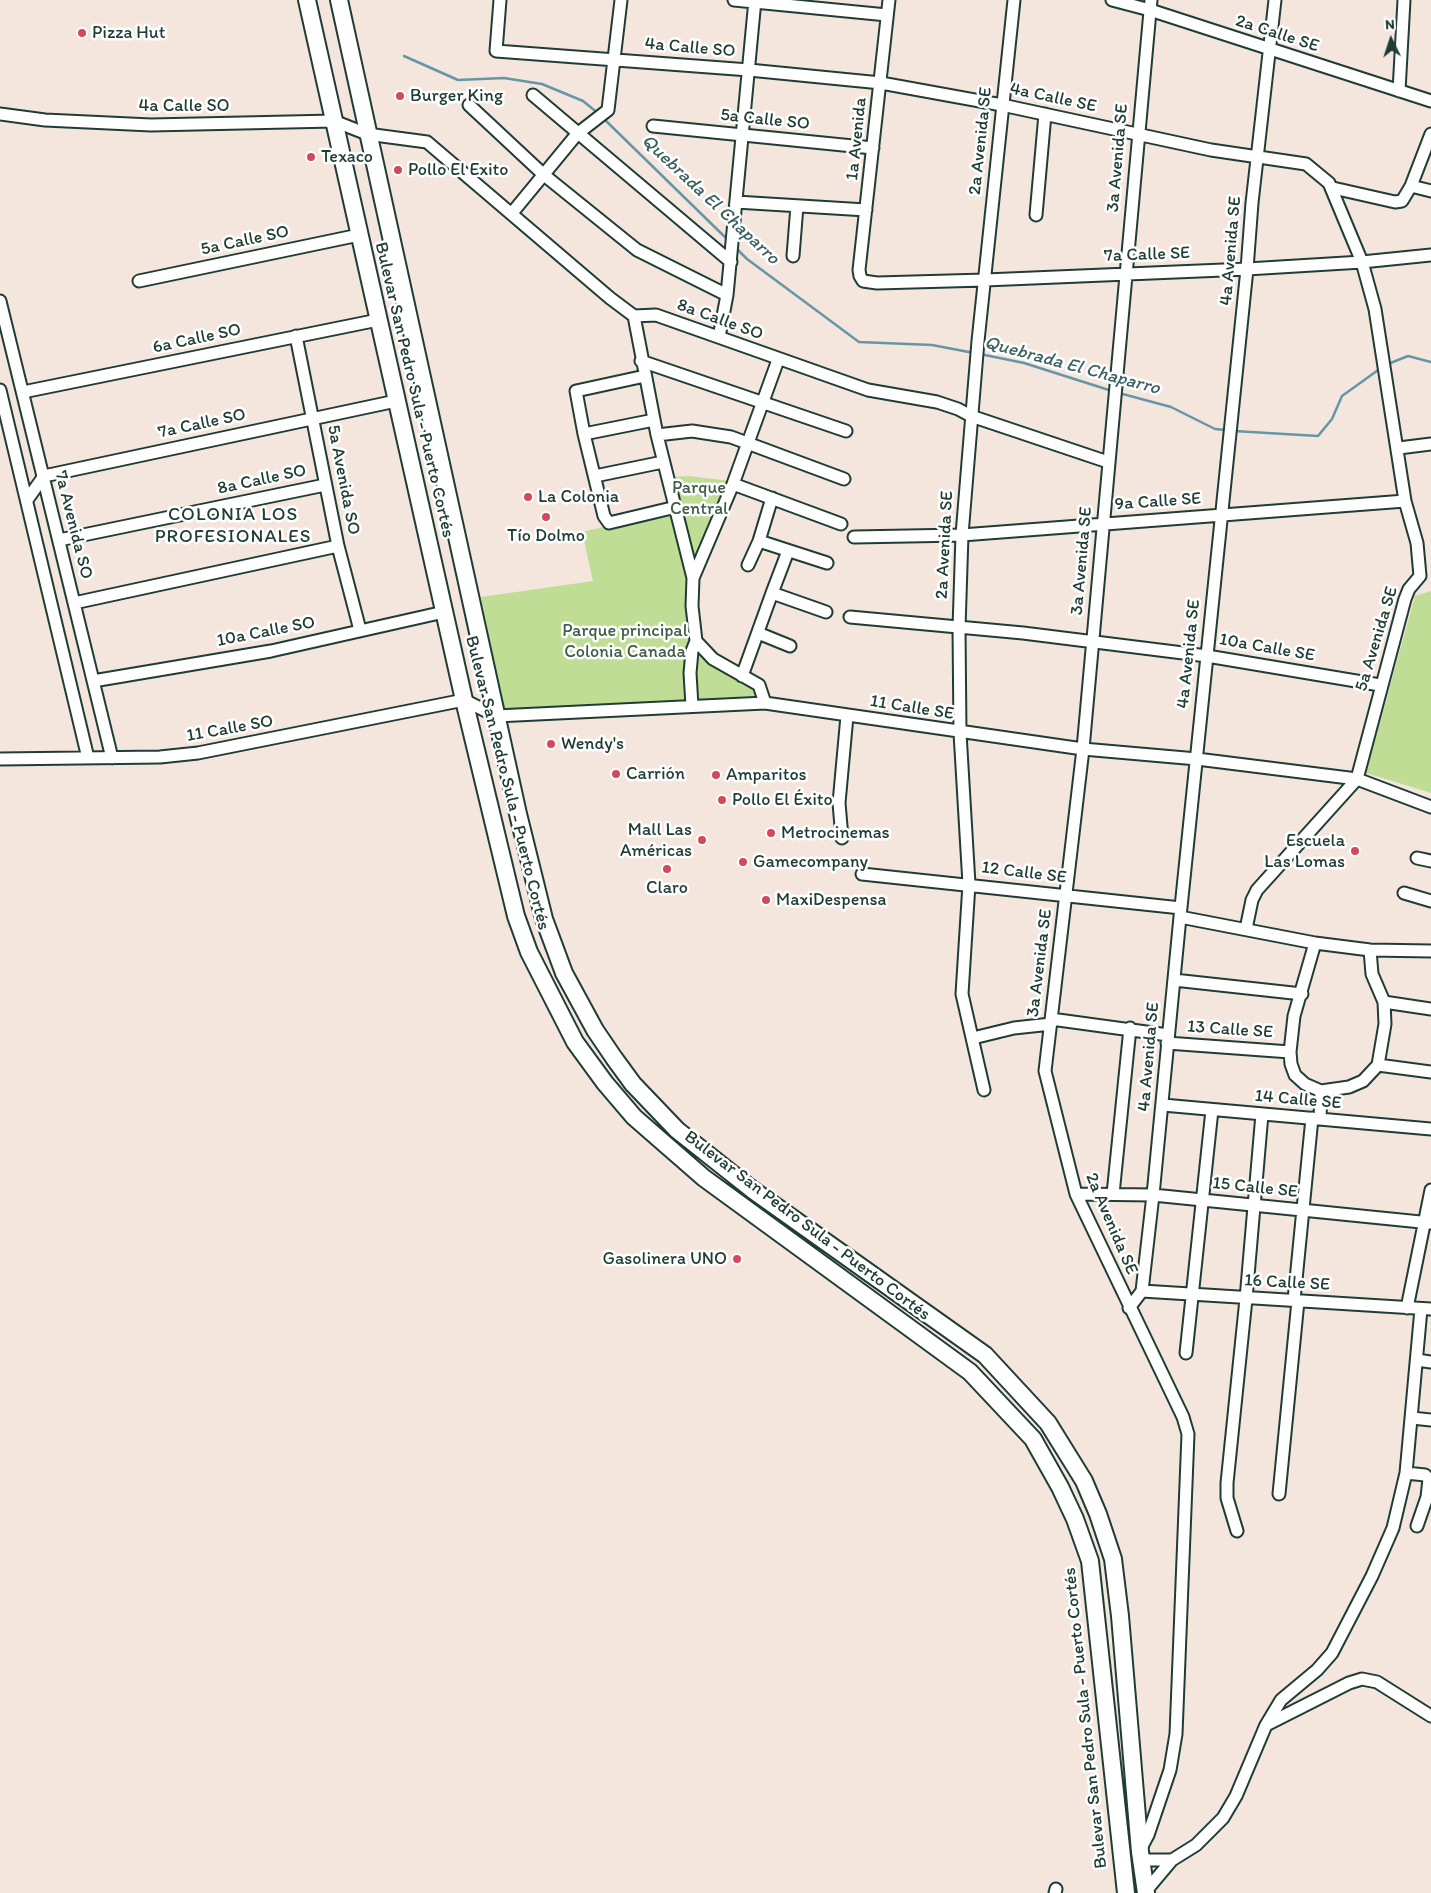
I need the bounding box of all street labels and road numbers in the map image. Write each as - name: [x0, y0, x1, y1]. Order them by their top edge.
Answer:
- street label: 2a Calle SE: [1232, 10, 1322, 58]
- street label: 4a Calle SO: [644, 33, 736, 63]
- street label: 4a Calle SE: [1008, 78, 1098, 118]
- street label: 2a Avenida SE: [965, 86, 997, 196]
- street label: 4a Calle SO: [138, 95, 230, 117]
- street label: 1a Avenida: [842, 96, 872, 182]
- street label: 3a Avenida SE: [1102, 103, 1134, 213]
- street label: 5a Calle SO: [719, 105, 811, 135]
- street label: 4a Avenida SE: [1215, 195, 1247, 307]
- street label: 5a Calle SO: [199, 221, 291, 261]
- street label: Bulevar San Pedro Sula - Puerto Cortés: [369, 240, 459, 540]
- street label: 7a Calle SE: [1104, 243, 1190, 267]
- street label: 8a Calle SO: [674, 294, 766, 346]
- street label: 6a Calle SO: [151, 319, 243, 359]
- street label: 7a Calle SO: [156, 404, 248, 444]
- street label: 5a Avenida SO: [322, 423, 364, 537]
- street label: 8a Calle SO: [216, 460, 308, 500]
- street label: 7a Avenida SO: [49, 468, 97, 582]
- street label: 9a Calle SE: [1114, 488, 1202, 516]
- street label: 2a Avenida SE: [931, 490, 959, 600]
- street label: 3a Avenida SE: [1066, 506, 1098, 616]
- street label: 5a Avenida SE: [1351, 584, 1403, 694]
- street label: 4a Avenida SE: [1173, 598, 1205, 710]
- street label: 10a Calle SO: [215, 612, 317, 652]
- street label: 10a Calle SE: [1218, 629, 1316, 667]
- street label: Bulevar San Pedro Sula - Puerto Cortés: [460, 634, 554, 932]
- street label: 11 Calle SE: [869, 691, 955, 725]
- street label: 11 Calle SO: [185, 711, 275, 747]
- street label: 12 Calle SE: [980, 857, 1068, 889]
- street label: 3a Avenida SE: [1023, 908, 1057, 1018]
- street label: 4a Avenida SE: [1133, 1001, 1165, 1113]
- street label: 13 Calle SE: [1186, 1016, 1274, 1044]
- street label: 14 Calle SE: [1254, 1085, 1342, 1115]
- street label: Bulevar San Pedro Sula - Puerto Cortés: [680, 1126, 934, 1326]
- street label: 2a Avenida SE: [1080, 1170, 1142, 1278]
- street label: 15 Calle SE: [1211, 1173, 1299, 1203]
- street label: 16 Calle SE: [1244, 1270, 1330, 1296]
- street label: Bulevar San Pedro Sula - Puerto Cortés: [1059, 1566, 1113, 1870]

